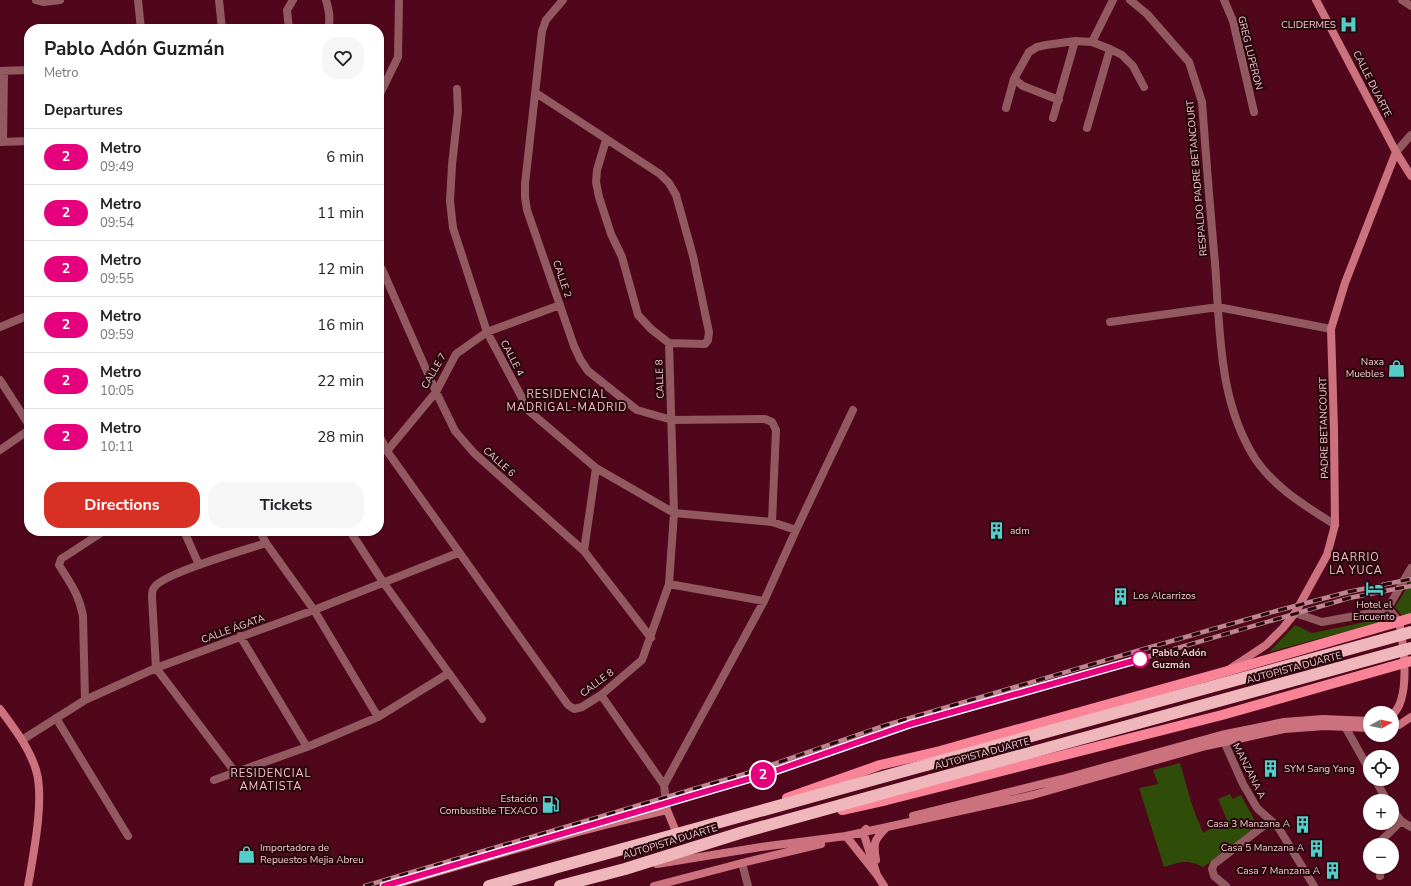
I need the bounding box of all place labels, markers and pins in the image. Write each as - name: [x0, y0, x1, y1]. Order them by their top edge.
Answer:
- hospital icon: CLIDERMES: [1339, 15, 1359, 35]
- place label: CLIDERMES: [1281, 18, 1336, 32]
- place label: Naxa Muebles: [1346, 355, 1384, 381]
- shop icon: Naxa Muebles: [1387, 358, 1407, 378]
- building icon: adm: [987, 521, 1007, 541]
- place label: adm: [1010, 524, 1030, 538]
- hotel icon: Hotel el Encuento: [1364, 578, 1384, 598]
- building icon: Los Alcarrizos: [1110, 586, 1130, 606]
- place label: Los Alcarrizos: [1133, 589, 1196, 603]
- place label: Hotel el Encuento: [1353, 598, 1395, 624]
- place label: Pablo Adón Guzmán: [1152, 646, 1207, 672]
- marker: Pablo Adón Guzmán: [1131, 650, 1149, 668]
- building icon: SYM Sang Yang: [1261, 759, 1281, 779]
- place label: SYM Sang Yang: [1284, 762, 1355, 776]
- place label: Estación Combustible TEXACO: [439, 792, 538, 818]
- fuel station icon: Estación Combustible TEXACO: [541, 795, 561, 815]
- building icon: Casa 3 Manzana A: [1293, 814, 1313, 834]
- place label: Casa 3 Manzana A: [1207, 817, 1291, 831]
- building icon: Casa 5 Manzana A: [1307, 838, 1327, 858]
- place label: Importadora de Repuestos Mejia Abreu: [260, 841, 364, 867]
- place label: Casa 5 Manzana A: [1221, 841, 1305, 855]
- shop icon: Importadora de Repuestos Mejia Abreu: [237, 844, 257, 864]
- building icon: Casa 7 Manzana A: [1323, 861, 1343, 881]
- place label: Casa 7 Manzana A: [1237, 864, 1321, 878]

